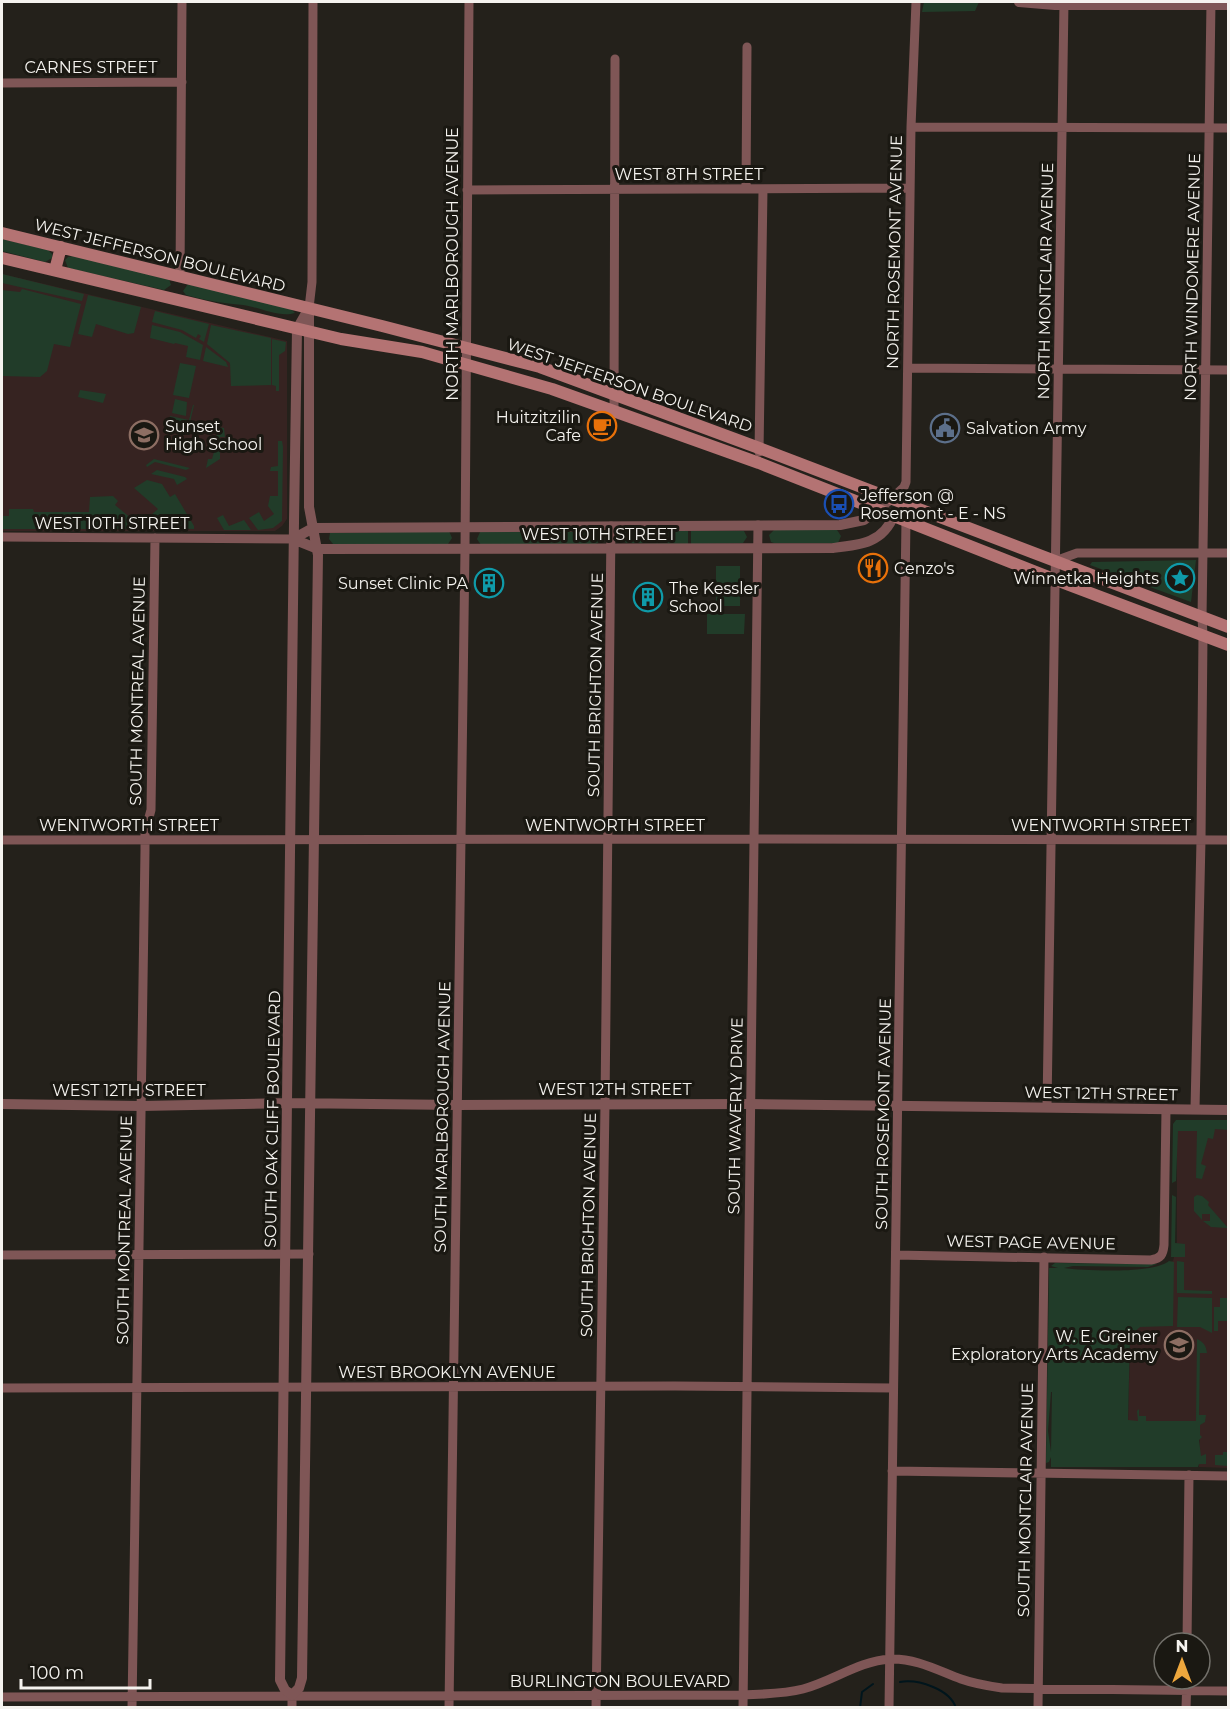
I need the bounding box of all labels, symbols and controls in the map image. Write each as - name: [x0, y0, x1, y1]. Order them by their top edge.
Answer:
- street label: CARNES STREET: [25, 58, 158, 77]
- street label: NORTH MARLBOROUGH AVENUE: [443, 127, 462, 401]
- street label: NORTH ROSEMONT AVENUE: [883, 135, 906, 369]
- street label: NORTH WINDOMERE AVENUE: [1181, 153, 1204, 401]
- street label: NORTH MONTCLAIR AVENUE: [1034, 163, 1057, 400]
- street label: WEST 8TH STREET: [615, 165, 764, 184]
- street label: WEST JEFFERSON BOULEVARD: [32, 215, 287, 296]
- street label: WEST JEFFERSON BOULEVARD: [505, 334, 755, 436]
- place label: Huitzitzilin Cafe: [496, 408, 581, 445]
- cafe icon: Huitzitzilin Cafe: [586, 410, 618, 442]
- public building icon: Salvation Army: [929, 412, 961, 444]
- place label: Sunset High School: [165, 417, 262, 454]
- school or university icon: Sunset High School: [128, 419, 160, 451]
- place label: Salvation Army: [966, 419, 1087, 438]
- place label: Jefferson @ Rosemont - E - NS: [859, 486, 1006, 523]
- bus stop icon: Jefferson @ Rosemont - E - NS: [823, 488, 855, 520]
- street label: WEST 10TH STREET: [35, 514, 190, 533]
- street label: WEST 10TH STREET: [522, 525, 677, 544]
- restaurant icon: Cenzo's: [857, 552, 889, 584]
- place label: Cenzo's: [894, 559, 955, 578]
- place icon: Winnetka Heights: [1164, 562, 1196, 594]
- building icon: Sunset Clinic PA: [473, 567, 505, 599]
- place label: Winnetka Heights: [1013, 569, 1159, 588]
- street label: SOUTH BRIGHTON AVENUE: [584, 573, 607, 797]
- place label: Sunset Clinic PA: [338, 574, 469, 593]
- street label: SOUTH MONTREAL AVENUE: [126, 576, 149, 806]
- place label: The Kessler School: [669, 579, 760, 616]
- building icon: The Kessler School: [632, 581, 664, 613]
- street label: WENTWORTH STREET: [39, 816, 220, 835]
- street label: WENTWORTH STREET: [525, 816, 706, 835]
- street label: WENTWORTH STREET: [1011, 816, 1192, 835]
- street label: SOUTH MARLBOROUGH AVENUE: [431, 981, 454, 1253]
- street label: SOUTH OAK CLIFF BOULEVARD: [261, 990, 284, 1248]
- street label: SOUTH ROSEMONT AVENUE: [872, 998, 895, 1230]
- street label: SOUTH WAVERLY DRIVE: [724, 1017, 747, 1215]
- street label: WEST 12TH STREET: [538, 1080, 693, 1099]
- street label: WEST 12TH STREET: [52, 1081, 207, 1100]
- street label: WEST 12TH STREET: [1024, 1083, 1179, 1104]
- street label: SOUTH BRIGHTON AVENUE: [577, 1113, 600, 1337]
- street label: SOUTH MONTREAL AVENUE: [113, 1115, 136, 1345]
- street label: WEST PAGE AVENUE: [946, 1232, 1116, 1253]
- place label: W. E. Greiner Exploratory Arts Academy: [951, 1327, 1158, 1364]
- school or university icon: W. E. Greiner Exploratory Arts Academy: [1163, 1329, 1195, 1361]
- street label: WEST BROOKLYN AVENUE: [338, 1363, 556, 1382]
- street label: SOUTH MONTCLAIR AVENUE: [1014, 1383, 1037, 1617]
- north arrow: [1152, 1631, 1212, 1691]
- text: N: [1176, 1637, 1188, 1656]
- scale bar: [21, 1652, 150, 1690]
- text: 100 m: [30, 1662, 84, 1684]
- street label: BURLINGTON BOULEVARD: [510, 1672, 730, 1691]

